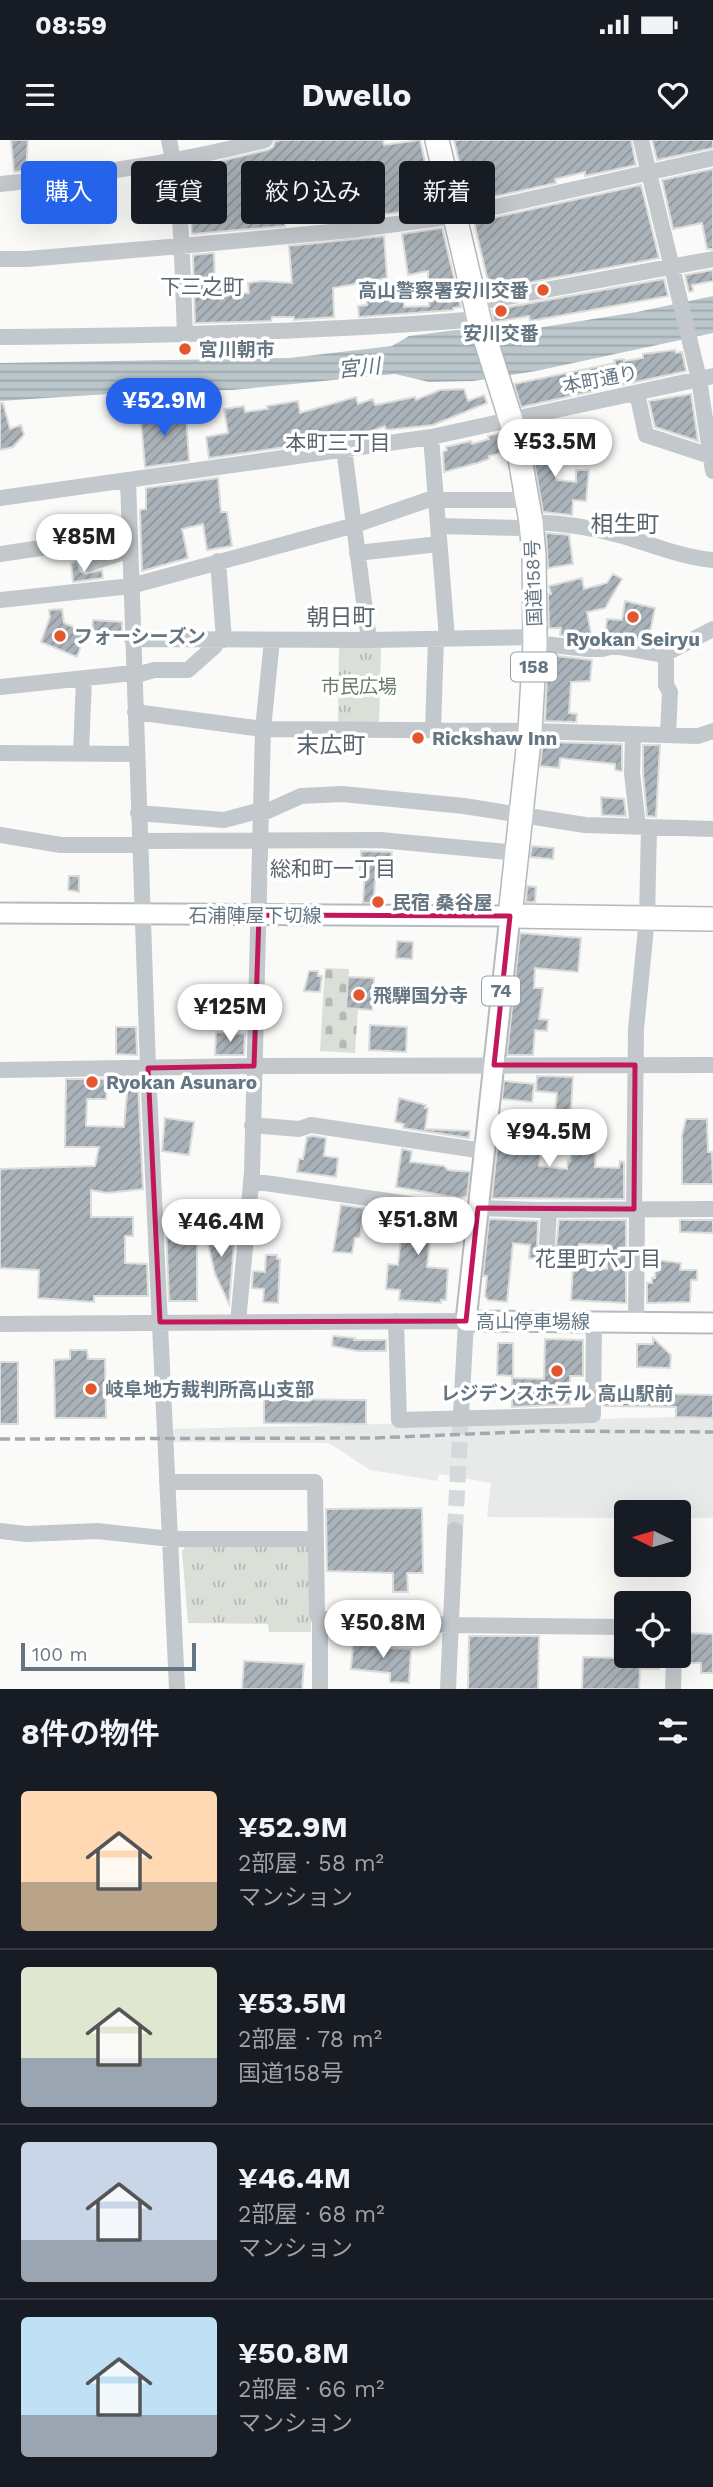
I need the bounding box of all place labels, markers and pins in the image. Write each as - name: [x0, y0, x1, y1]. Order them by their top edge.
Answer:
- place label: 高山警察署安川交番: [358, 279, 529, 302]
- marker: 高山警察署安川交番: [535, 282, 551, 298]
- marker: 安川交番: [493, 303, 509, 319]
- place label: 安川交番: [463, 322, 539, 345]
- place label: 宮川朝市: [199, 338, 275, 361]
- marker: 宮川朝市: [177, 341, 193, 357]
- pin: ¥52.9M: [107, 378, 221, 438]
- pin: ¥53.5M: [498, 420, 612, 479]
- pin: ¥85M: [43, 514, 125, 574]
- marker: Ryokan Seiryu: [625, 609, 641, 625]
- place label: フォーシーズン: [74, 625, 206, 648]
- marker: フォーシーズン: [52, 628, 68, 644]
- place label: Ryokan Seiryu: [566, 628, 700, 651]
- place label: Rickshaw Inn: [432, 727, 557, 750]
- marker: Rickshaw Inn: [410, 730, 426, 746]
- place label: 民宿 桑谷屋: [392, 891, 492, 914]
- marker: 民宿 桑谷屋: [370, 894, 386, 910]
- pin: ¥125M: [181, 984, 279, 1044]
- place label: 飛騨国分寺: [373, 984, 468, 1007]
- marker: 飛騨国分寺: [351, 987, 367, 1003]
- place label: Ryokan Asunaro: [106, 1071, 257, 1094]
- marker: Ryokan Asunaro: [84, 1074, 100, 1090]
- pin: ¥94.5M: [492, 1110, 606, 1169]
- pin: ¥51.8M: [361, 1198, 475, 1257]
- pin: ¥46.4M: [164, 1200, 278, 1259]
- marker: レジデンスホテル 高山駅前: [549, 1363, 565, 1379]
- place label: 岐阜地方裁判所高山支部: [105, 1378, 314, 1401]
- marker: 岐阜地方裁判所高山支部: [83, 1381, 99, 1397]
- place label: レジデンスホテル 高山駅前: [440, 1382, 674, 1405]
- pin: ¥50.8M: [326, 1600, 440, 1660]

